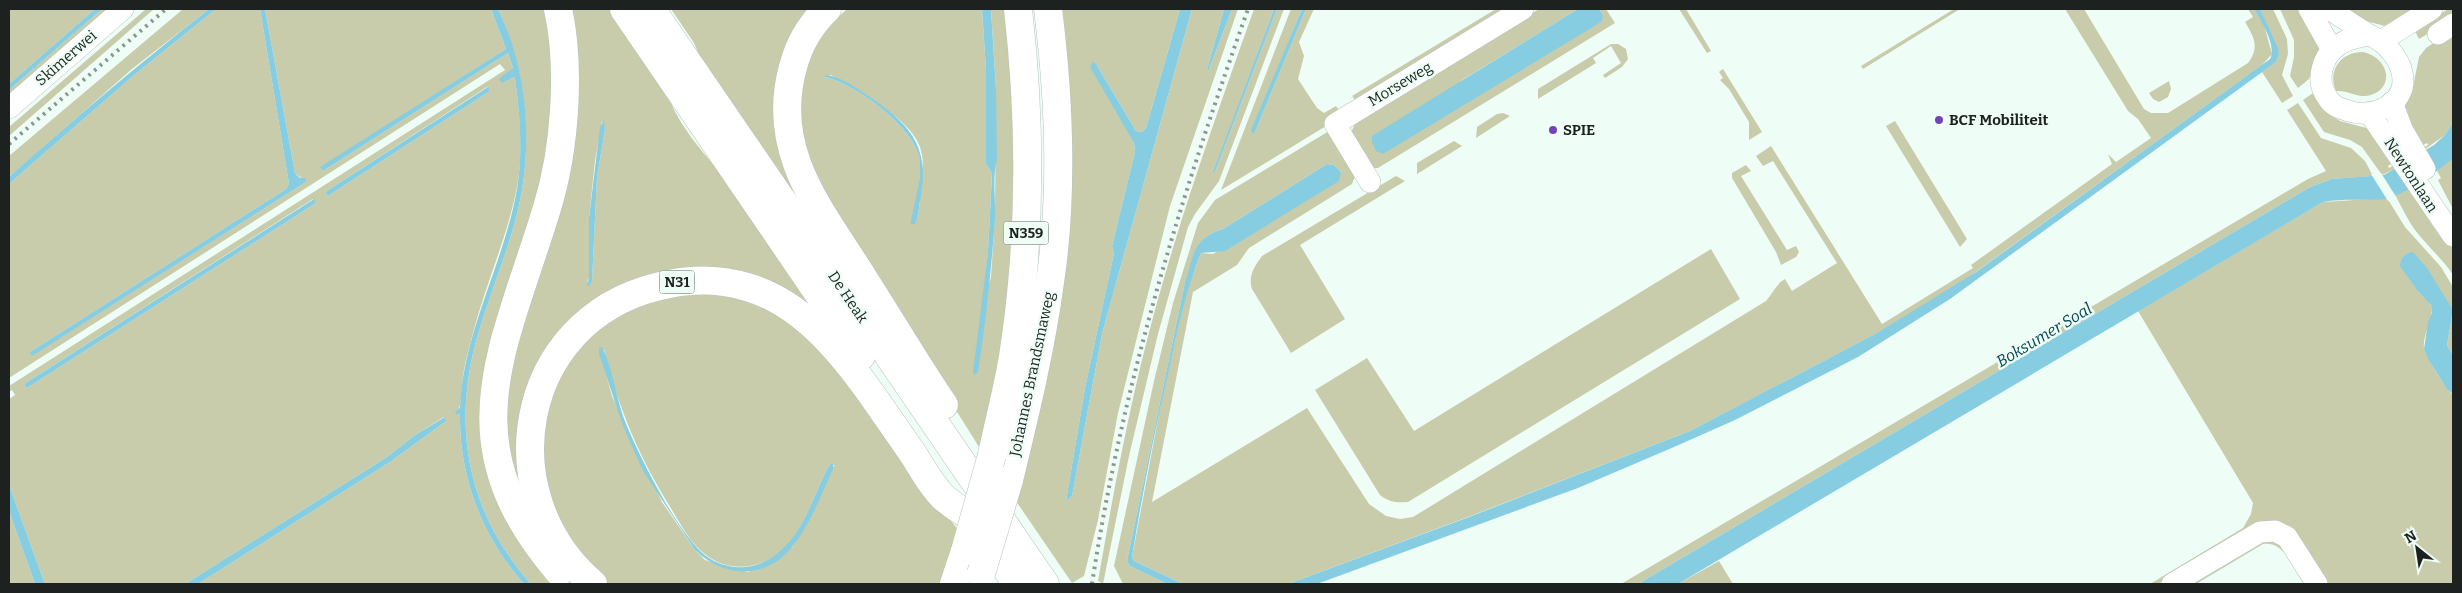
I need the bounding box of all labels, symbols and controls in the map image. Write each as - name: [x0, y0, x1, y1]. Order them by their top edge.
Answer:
- street label: Skimerwei: [32, 26, 101, 90]
- street label: Morseweg: [1365, 58, 1435, 110]
- place label: BCF Mobiliteit: [1949, 111, 2048, 129]
- marker: BCF Mobiliteit: [1933, 114, 1945, 126]
- place label: SPIE: [1563, 121, 1595, 139]
- marker: SPIE: [1547, 124, 1559, 136]
- street label: Newtonlaan: [2380, 134, 2442, 216]
- road number: N359: [1004, 222, 1048, 244]
- street label: De Heak: [824, 268, 872, 327]
- road number: N31: [660, 270, 694, 294]
- street label: Johannes Brandsmaweg: [1006, 290, 1058, 459]
- water label: Boksumer Soal: [1993, 299, 2095, 371]
- north arrow: [2392, 523, 2442, 573]
- text: N: [2402, 527, 2420, 547]

